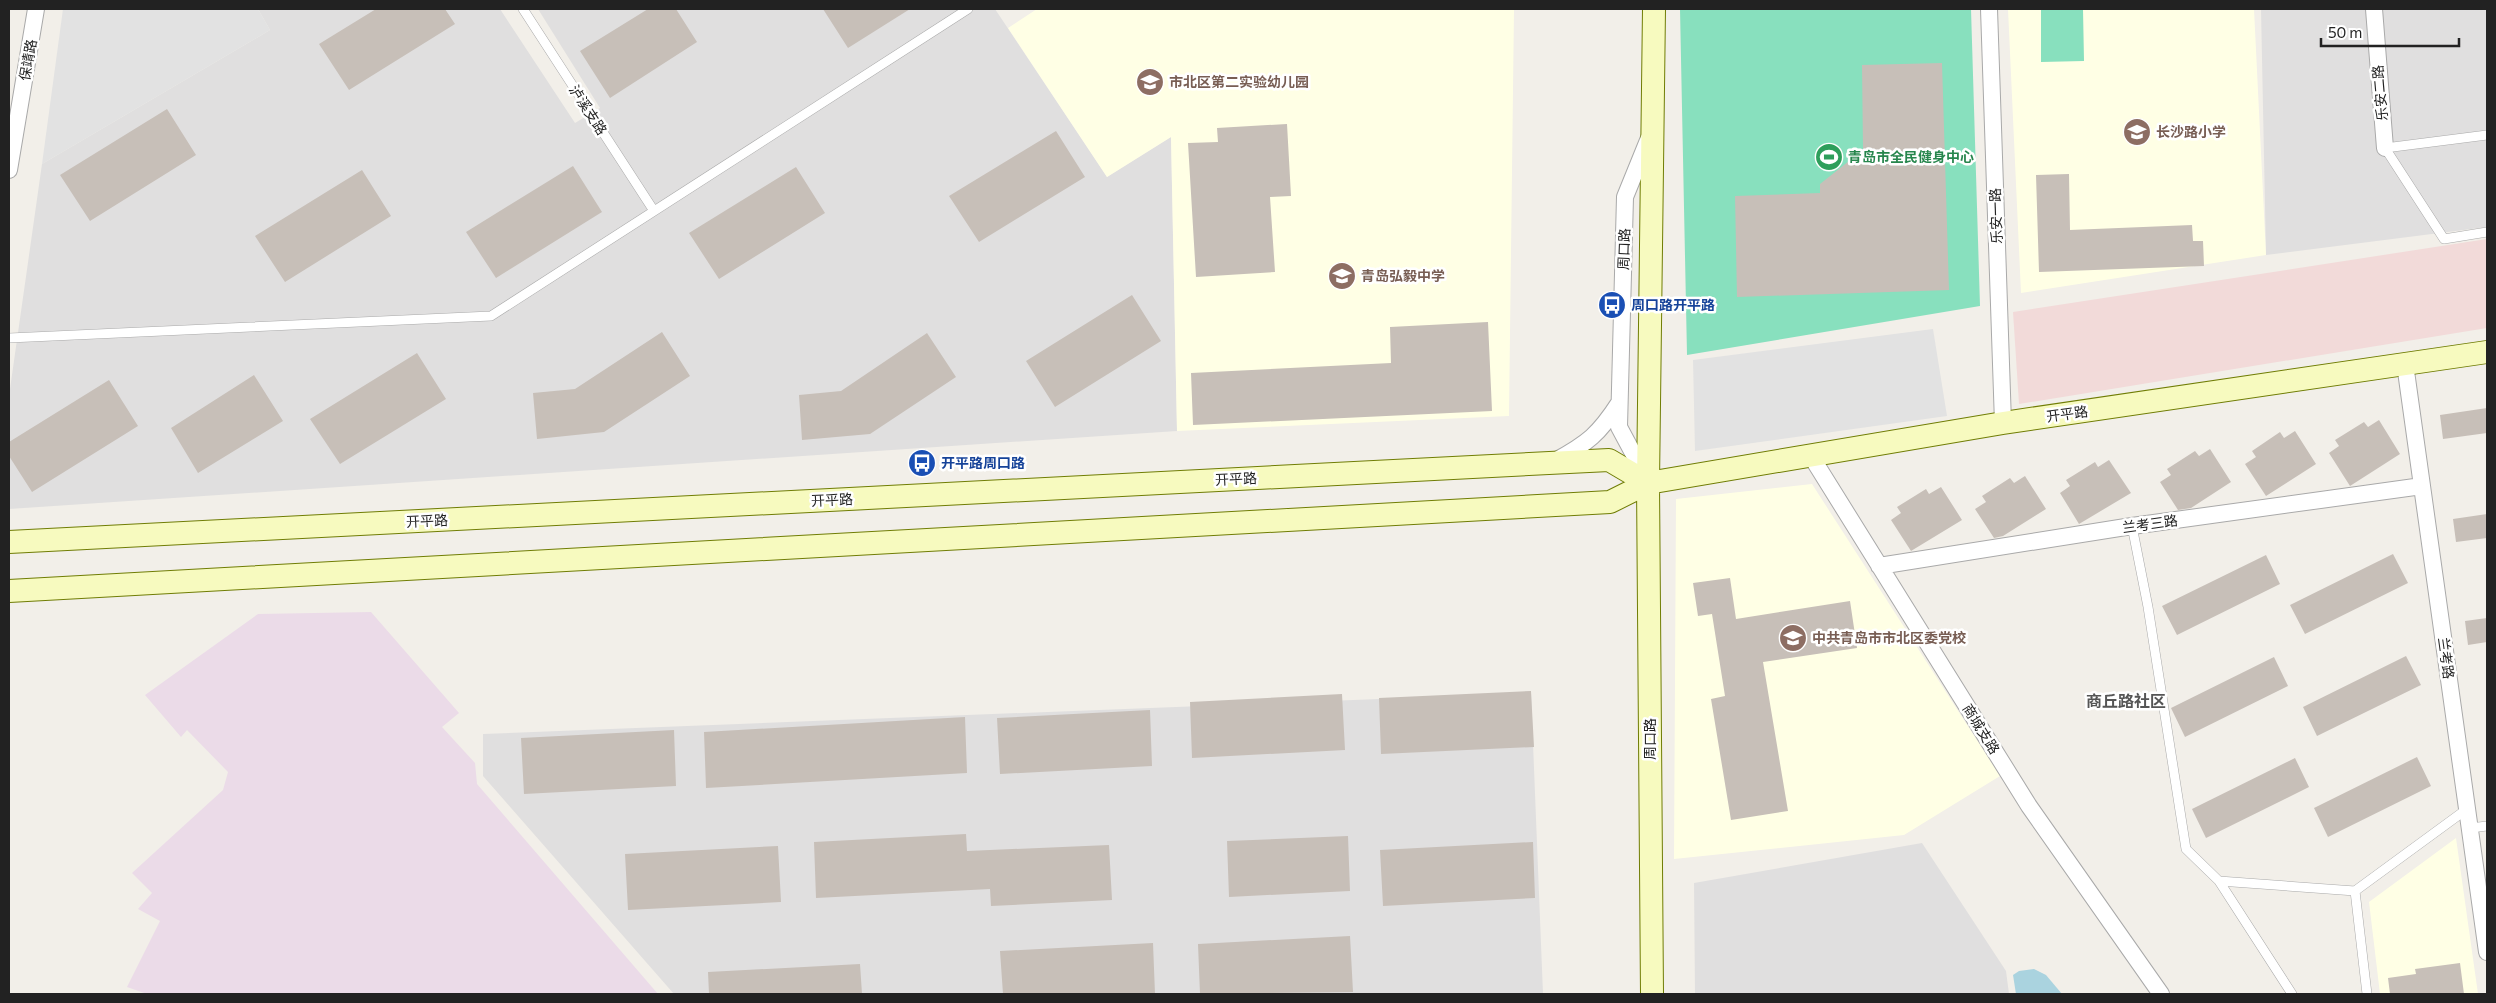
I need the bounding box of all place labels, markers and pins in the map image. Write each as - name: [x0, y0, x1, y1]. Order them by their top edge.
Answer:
- school or university icon: 市北区第二实验幼儿园: [1135, 67, 1165, 97]
- place label: 市北区第二实验幼儿园: [1169, 73, 1309, 90]
- school or university icon: 长沙路小学: [2122, 117, 2152, 147]
- place label: 长沙路小学: [2156, 123, 2226, 140]
- sports icon: 青岛市全民健身中心: [1814, 142, 1844, 172]
- place label: 青岛市全民健身中心: [1848, 148, 1974, 165]
- school or university icon: 青岛弘毅中学: [1327, 261, 1357, 291]
- place label: 青岛弘毅中学: [1361, 267, 1445, 284]
- bus stop icon: 周口路开平路: [1597, 290, 1627, 320]
- place label: 周口路开平路: [1631, 296, 1715, 313]
- bus stop icon: 开平路周口路: [907, 448, 937, 478]
- place label: 开平路周口路: [941, 454, 1025, 471]
- school or university icon: 中共青岛市市北区委党校: [1778, 623, 1808, 653]
- place label: 中共青岛市市北区委党校: [1812, 629, 1966, 646]

